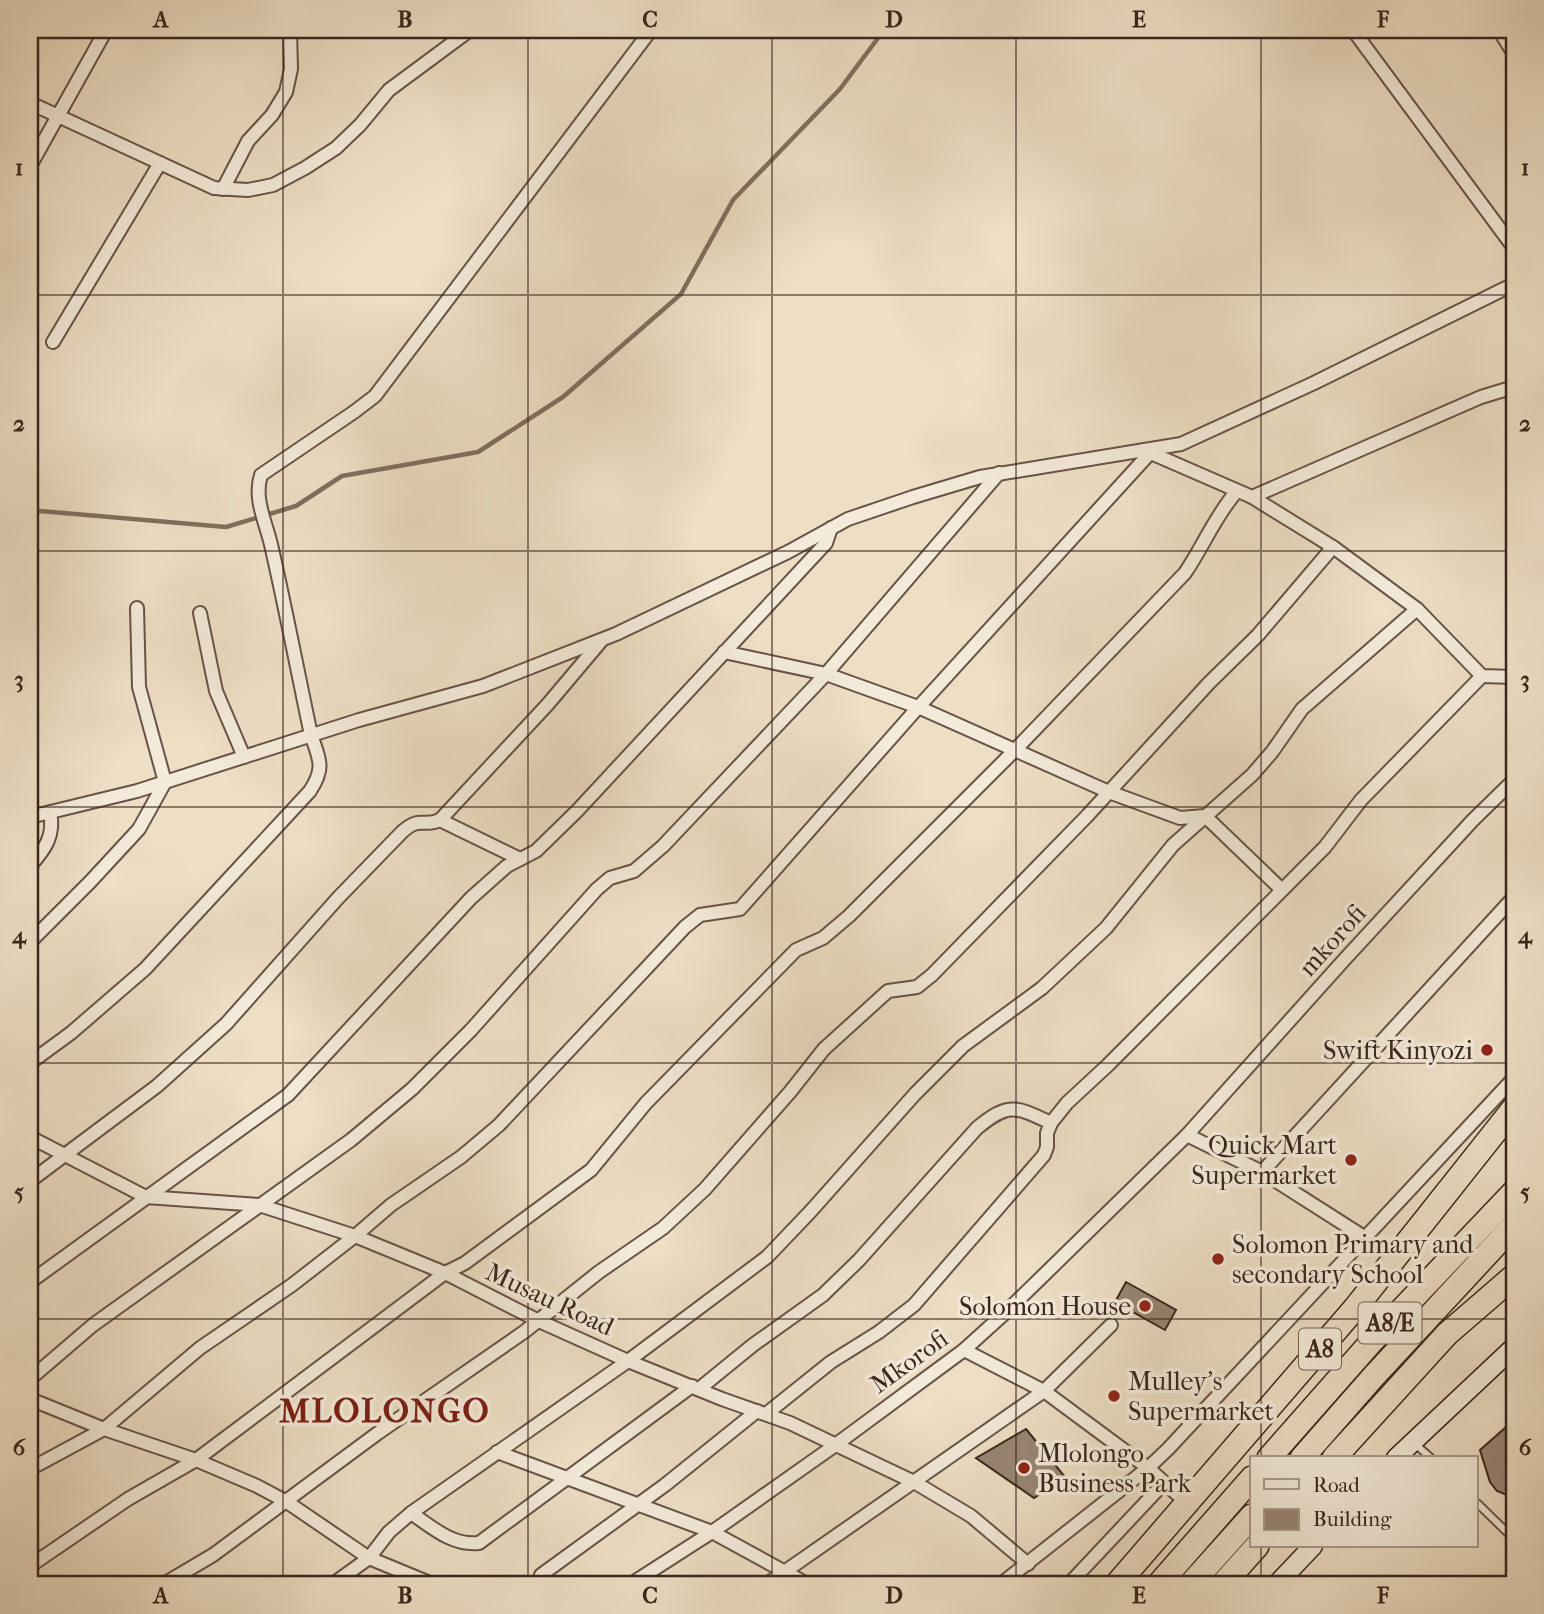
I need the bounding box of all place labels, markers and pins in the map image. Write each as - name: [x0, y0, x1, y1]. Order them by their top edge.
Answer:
- place label: Swift Kinyozi: [1323, 1035, 1473, 1066]
- marker: Swift Kinyozi: [1479, 1042, 1495, 1058]
- place label: Quick Mart Supermarket: [1191, 1130, 1338, 1191]
- marker: Quick Mart Supermarket: [1343, 1152, 1359, 1168]
- place label: Solomon Primary and secondary School: [1232, 1229, 1474, 1290]
- marker: Solomon Primary and secondary School: [1210, 1251, 1226, 1267]
- place label: Solomon House: [959, 1291, 1131, 1322]
- marker: Solomon House: [1137, 1298, 1153, 1314]
- place label: Mulley's Supermarket: [1128, 1366, 1274, 1427]
- marker: Mulley's Supermarket: [1106, 1388, 1122, 1404]
- place label: Mlolongo Business Park: [1038, 1438, 1192, 1499]
- marker: Mlolongo Business Park: [1016, 1460, 1032, 1476]

